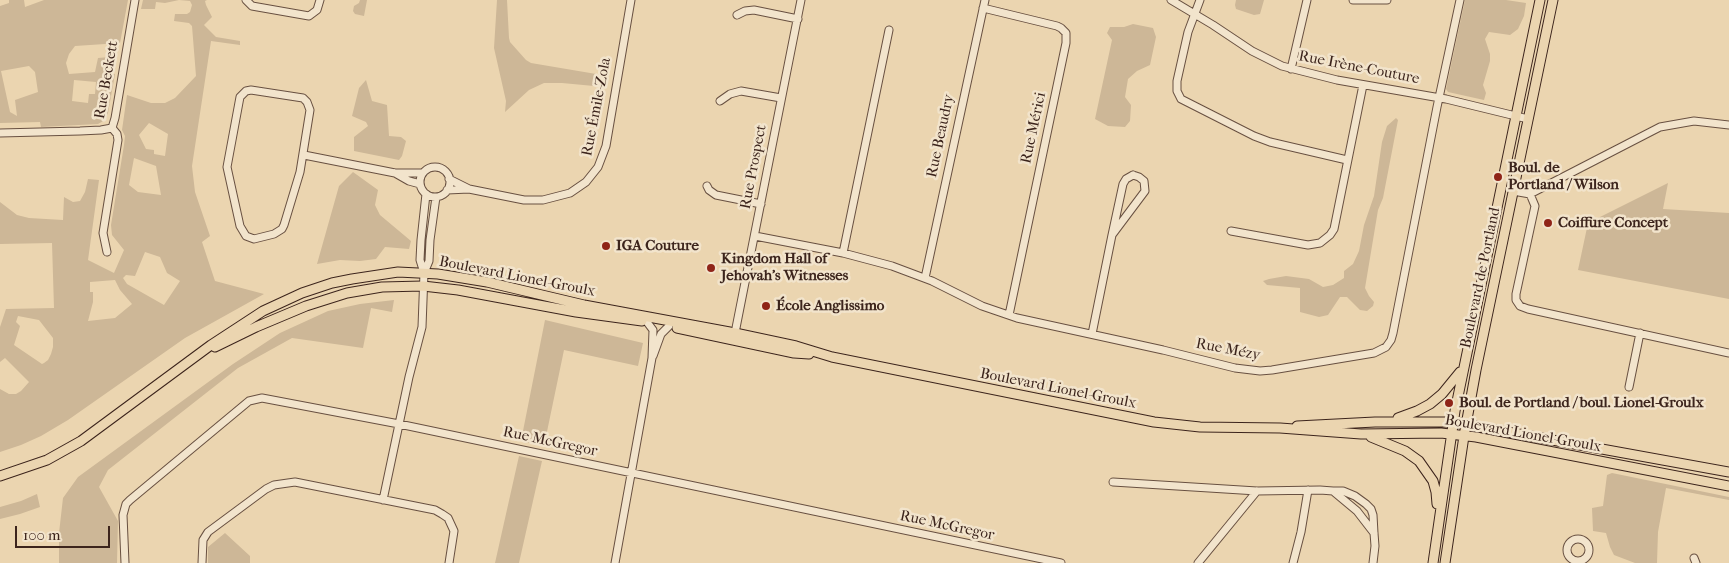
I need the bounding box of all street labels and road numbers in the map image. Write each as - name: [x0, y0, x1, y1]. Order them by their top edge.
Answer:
- street label: Rue Beckett: [91, 40, 123, 120]
- street label: Rue Irène-Couture: [1297, 47, 1421, 89]
- street label: Rue Émile-Zola: [579, 56, 615, 158]
- street label: Rue Mérici: [1018, 91, 1050, 165]
- street label: Rue Beaudry: [923, 93, 959, 179]
- street label: Rue Prospect: [737, 123, 771, 211]
- street label: Boulevard de Portland: [1457, 206, 1505, 350]
- street label: Boulevard Lionel-Groulx: [437, 253, 597, 301]
- street label: Rue Mézy: [1194, 335, 1262, 365]
- street label: Boulevard Lionel-Groulx: [978, 365, 1138, 413]
- street label: Boulevard Lionel-Groulx: [1443, 411, 1603, 457]
- street label: Rue McGregor: [501, 423, 599, 461]
- street label: Rue McGregor: [898, 507, 996, 545]

